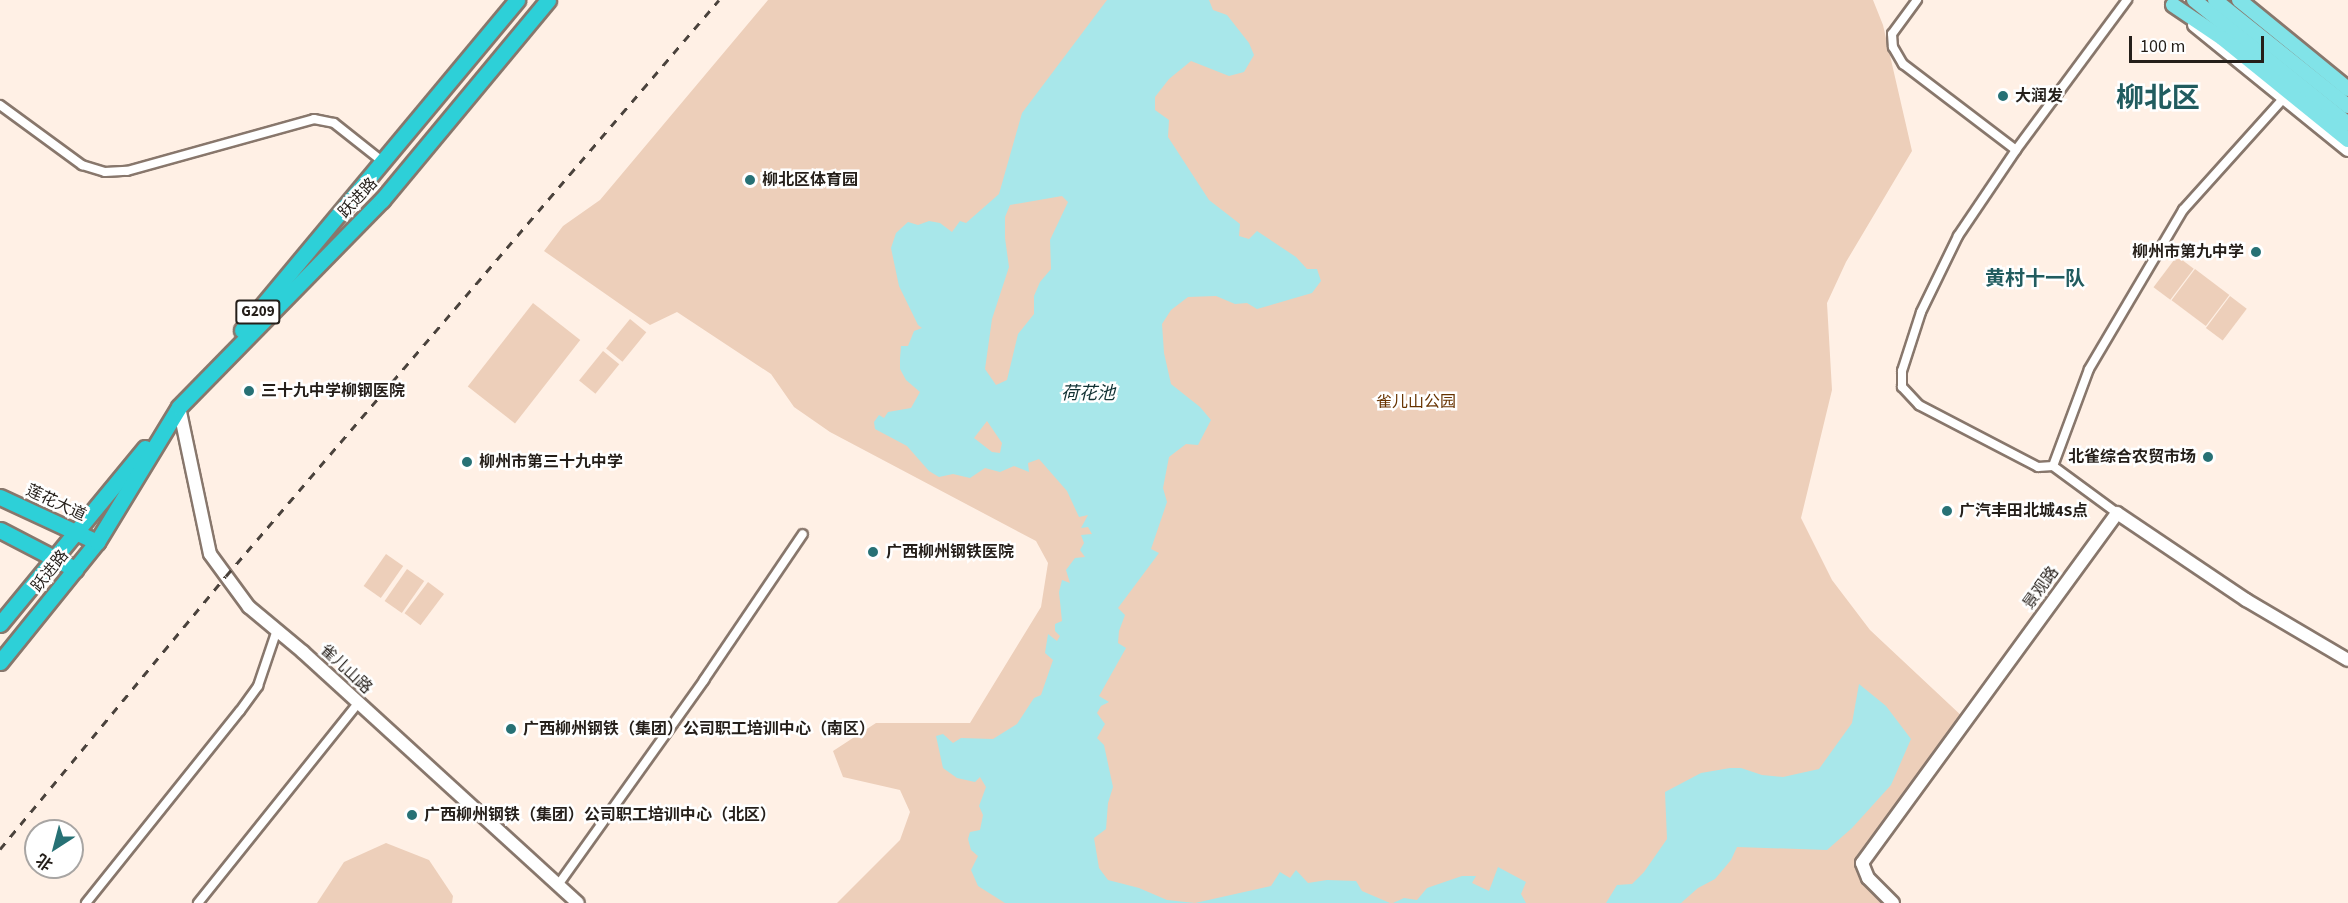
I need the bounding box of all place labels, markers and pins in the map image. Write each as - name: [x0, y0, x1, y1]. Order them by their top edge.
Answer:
- place label: 大润发: [2015, 86, 2063, 106]
- marker: 大润发: [1996, 89, 2010, 103]
- place label: 柳北区体育园: [762, 170, 858, 190]
- marker: 柳北区体育园: [743, 173, 757, 187]
- place label: 柳州市第九中学: [2132, 242, 2244, 262]
- marker: 柳州市第九中学: [2249, 245, 2263, 259]
- place label: 三十九中学柳钢医院: [261, 381, 405, 401]
- marker: 三十九中学柳钢医院: [242, 384, 256, 398]
- place label: 北雀综合农贸市场: [2068, 447, 2196, 467]
- marker: 北雀综合农贸市场: [2201, 450, 2215, 464]
- place label: 柳州市第三十九中学: [479, 452, 623, 472]
- marker: 柳州市第三十九中学: [460, 455, 474, 469]
- place label: 广汽丰田北城4S点: [1959, 501, 2088, 521]
- marker: 广汽丰田北城4S点: [1940, 504, 1954, 518]
- place label: 广西柳州钢铁医院: [886, 542, 1014, 562]
- marker: 广西柳州钢铁医院: [864, 543, 882, 561]
- place label: 广西柳州钢铁（集团）公司职工培训中心（南区）: [523, 719, 875, 739]
- marker: 广西柳州钢铁（集团）公司职工培训中心（南区）: [504, 722, 518, 736]
- place label: 广西柳州钢铁（集团）公司职工培训中心（北区）: [424, 805, 776, 825]
- marker: 广西柳州钢铁（集团）公司职工培训中心（北区）: [405, 808, 419, 822]

